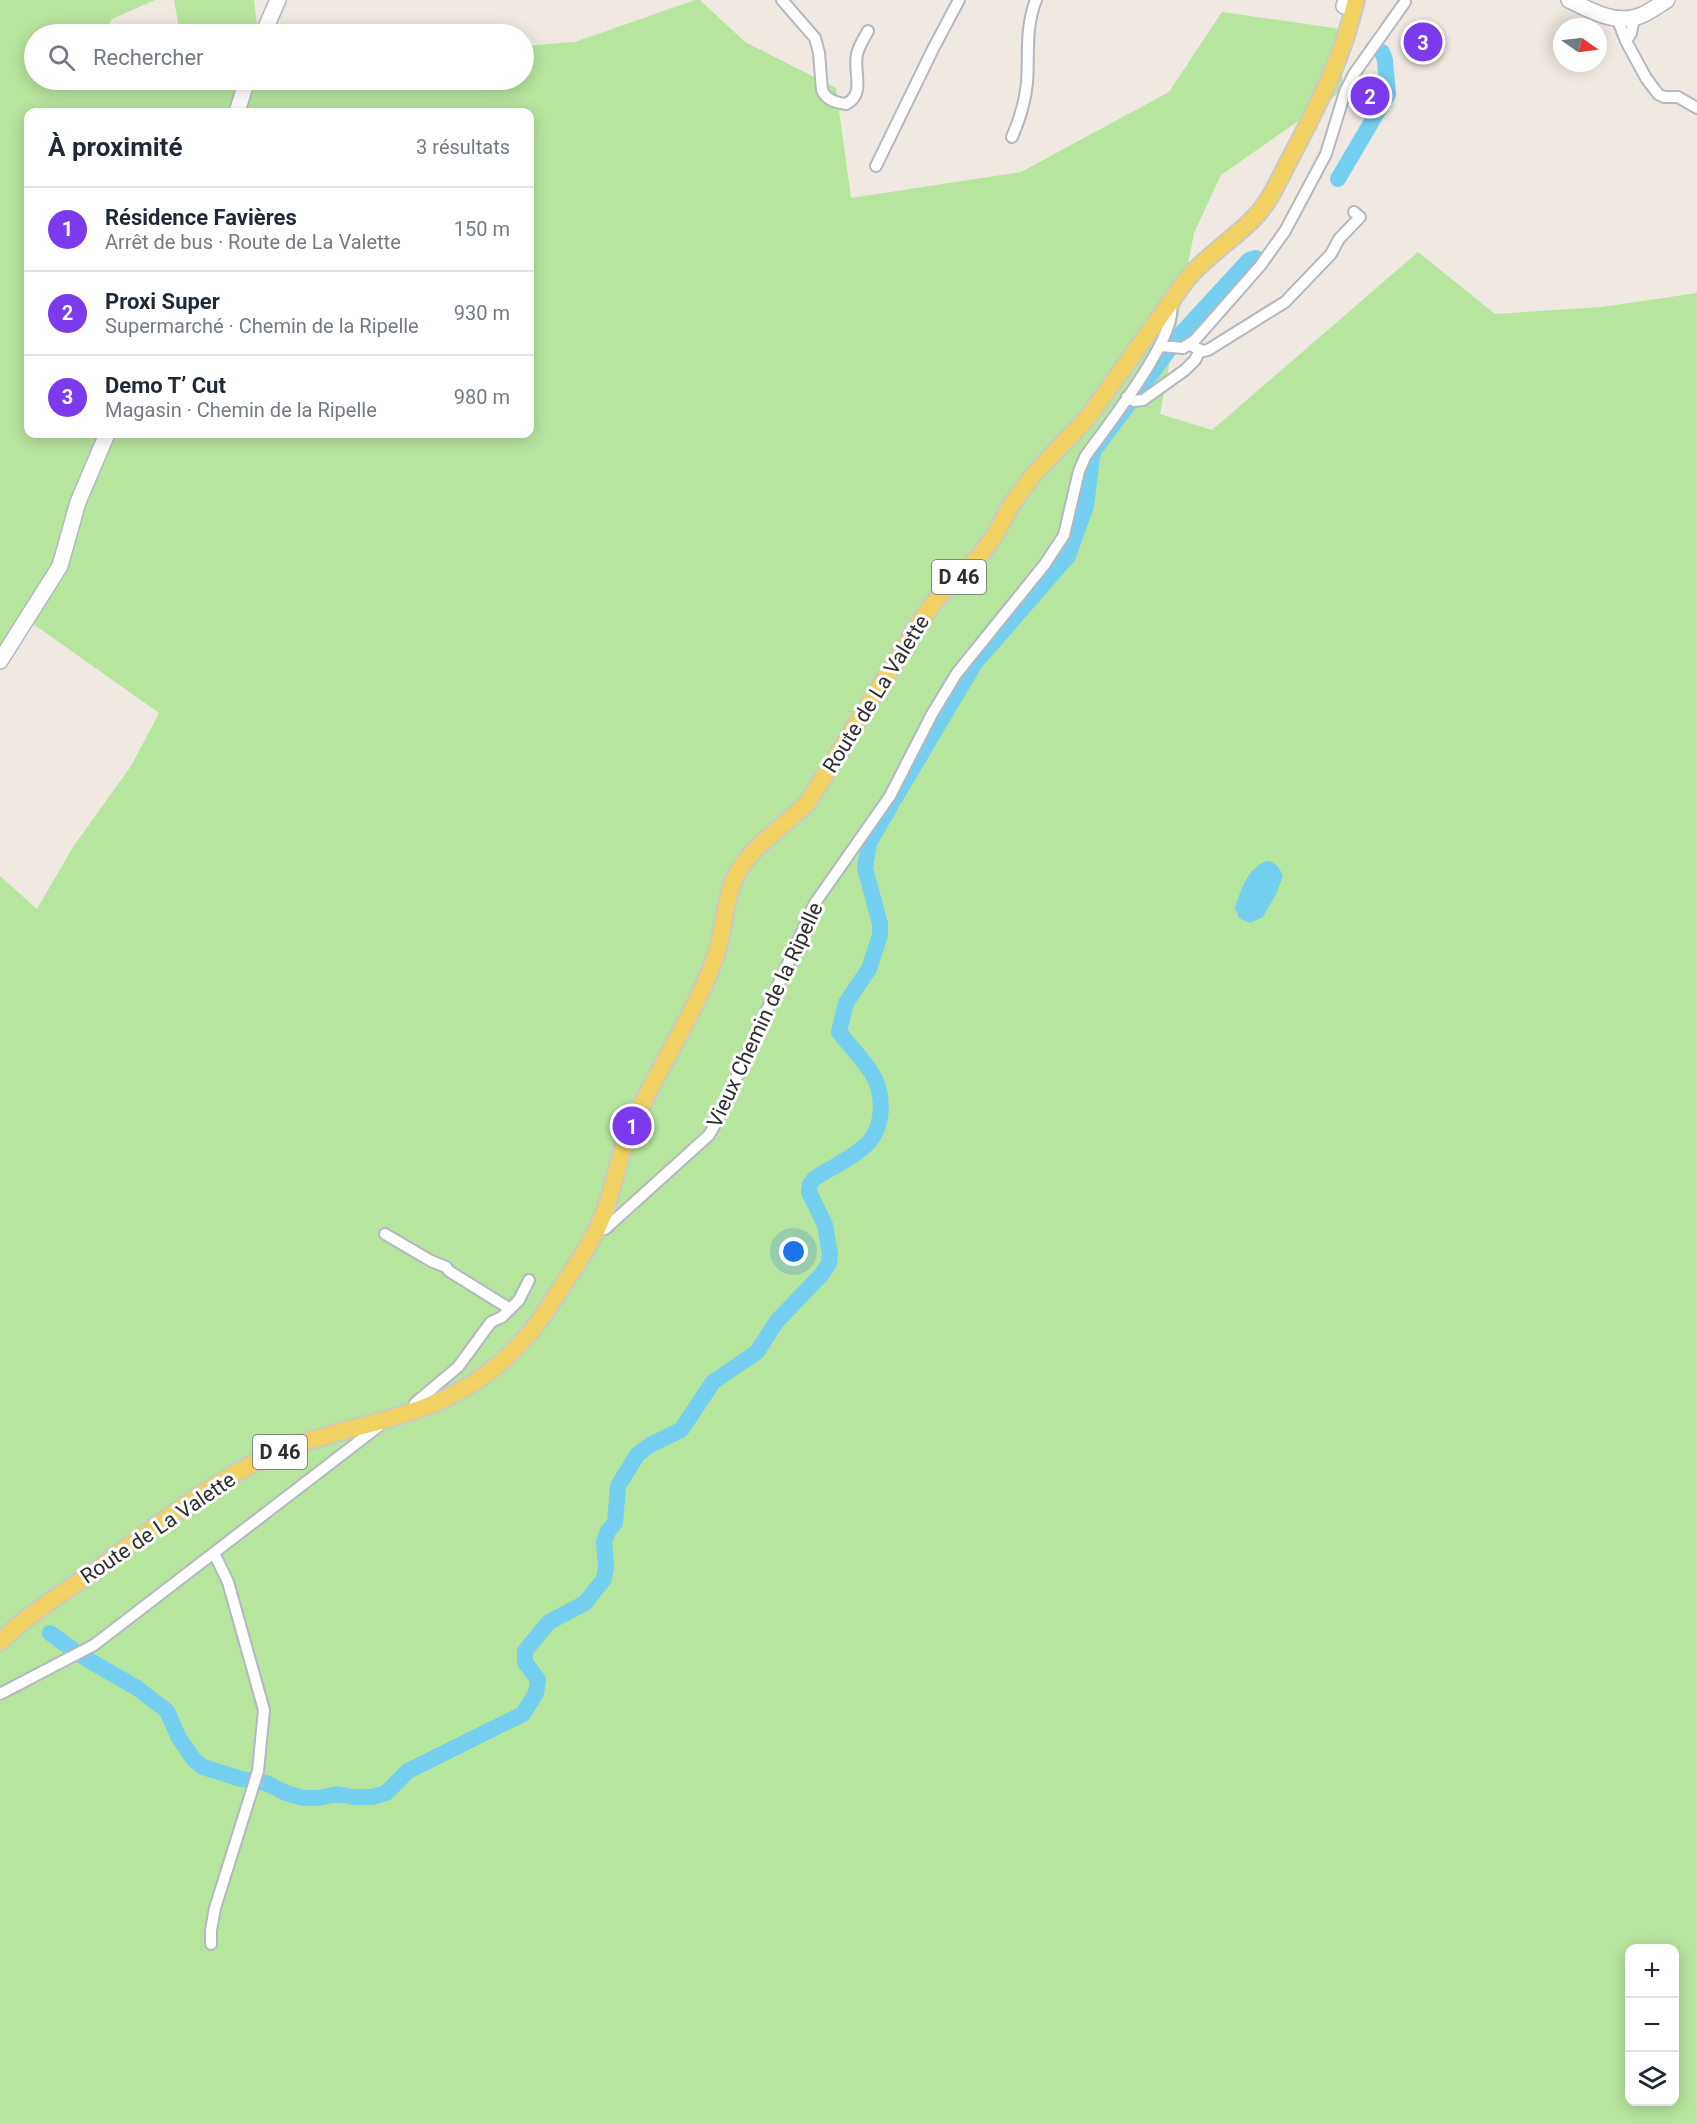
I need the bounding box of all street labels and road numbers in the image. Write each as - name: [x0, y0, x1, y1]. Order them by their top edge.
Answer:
- road number: D 46: [932, 560, 986, 594]
- street label: Route de La Valette: [818, 611, 934, 777]
- street label: Vieux Chemin de la Ripelle: [702, 899, 828, 1131]
- road number: D 46: [253, 1435, 307, 1469]
- street label: Route de La Valette: [76, 1467, 240, 1589]

